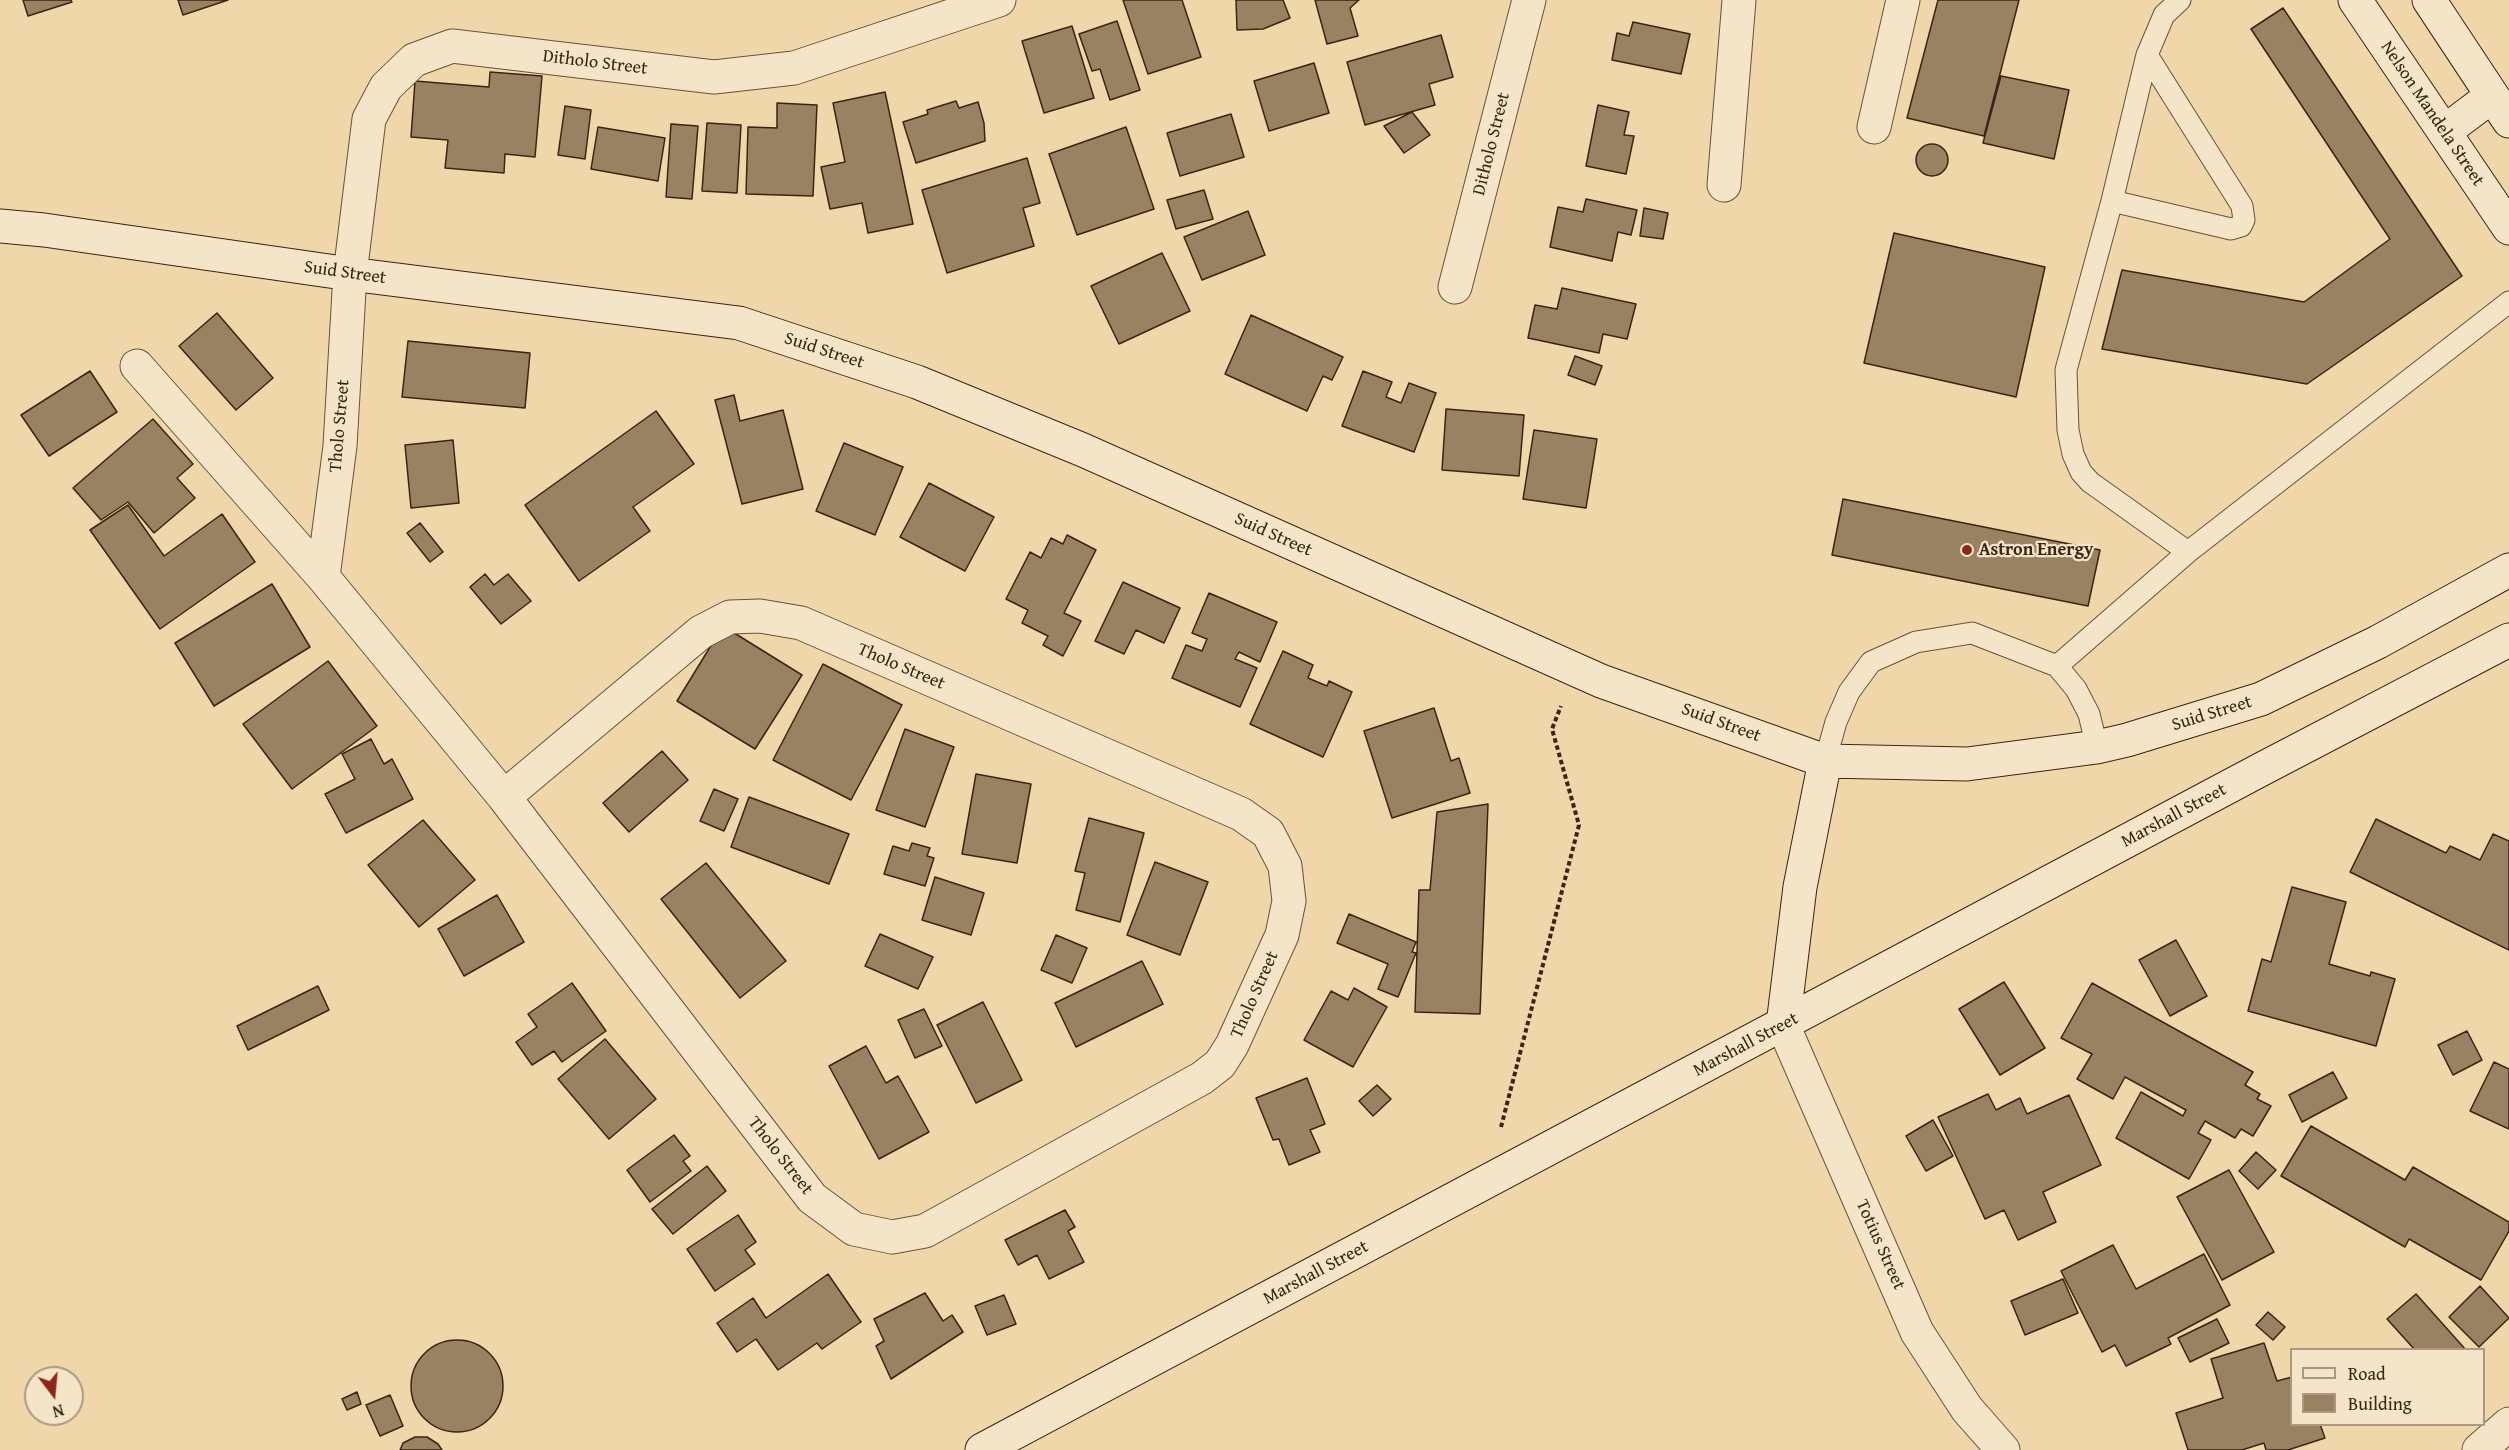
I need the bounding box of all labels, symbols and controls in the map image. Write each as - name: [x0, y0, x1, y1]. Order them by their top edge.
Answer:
- street label: Nelson Mandela Street: [2375, 37, 2489, 191]
- street label: Ditholo Street: [541, 46, 649, 80]
- street label: Ditholo Street: [1469, 90, 1515, 198]
- street label: Suid Street: [303, 257, 387, 289]
- street label: Suid Street: [781, 328, 867, 374]
- street label: Tholo Street: [325, 379, 355, 473]
- street label: Suid Street: [1231, 508, 1315, 562]
- place label: Astron Energy: [1979, 539, 2093, 561]
- marker: Astron Energy: [1960, 543, 1974, 557]
- street label: Tholo Street: [854, 639, 948, 695]
- street label: Suid Street: [2169, 692, 2255, 736]
- street label: Suid Street: [1678, 699, 1764, 747]
- street label: Marshall Street: [2118, 779, 2230, 853]
- street label: Tholo Street: [1226, 948, 1284, 1042]
- street label: Marshall Street: [1690, 1008, 1802, 1082]
- street label: Tholo Street: [743, 1113, 817, 1199]
- street label: Totius Street: [1851, 1197, 1909, 1293]
- street label: Marshall Street: [1260, 1236, 1372, 1310]
- legend: [2290, 1348, 2485, 1426]
- text: Road: [2348, 1360, 2386, 1387]
- north arrow: [24, 1366, 84, 1426]
- text: Building: [2348, 1390, 2412, 1417]
- text: N: [50, 1398, 67, 1424]

